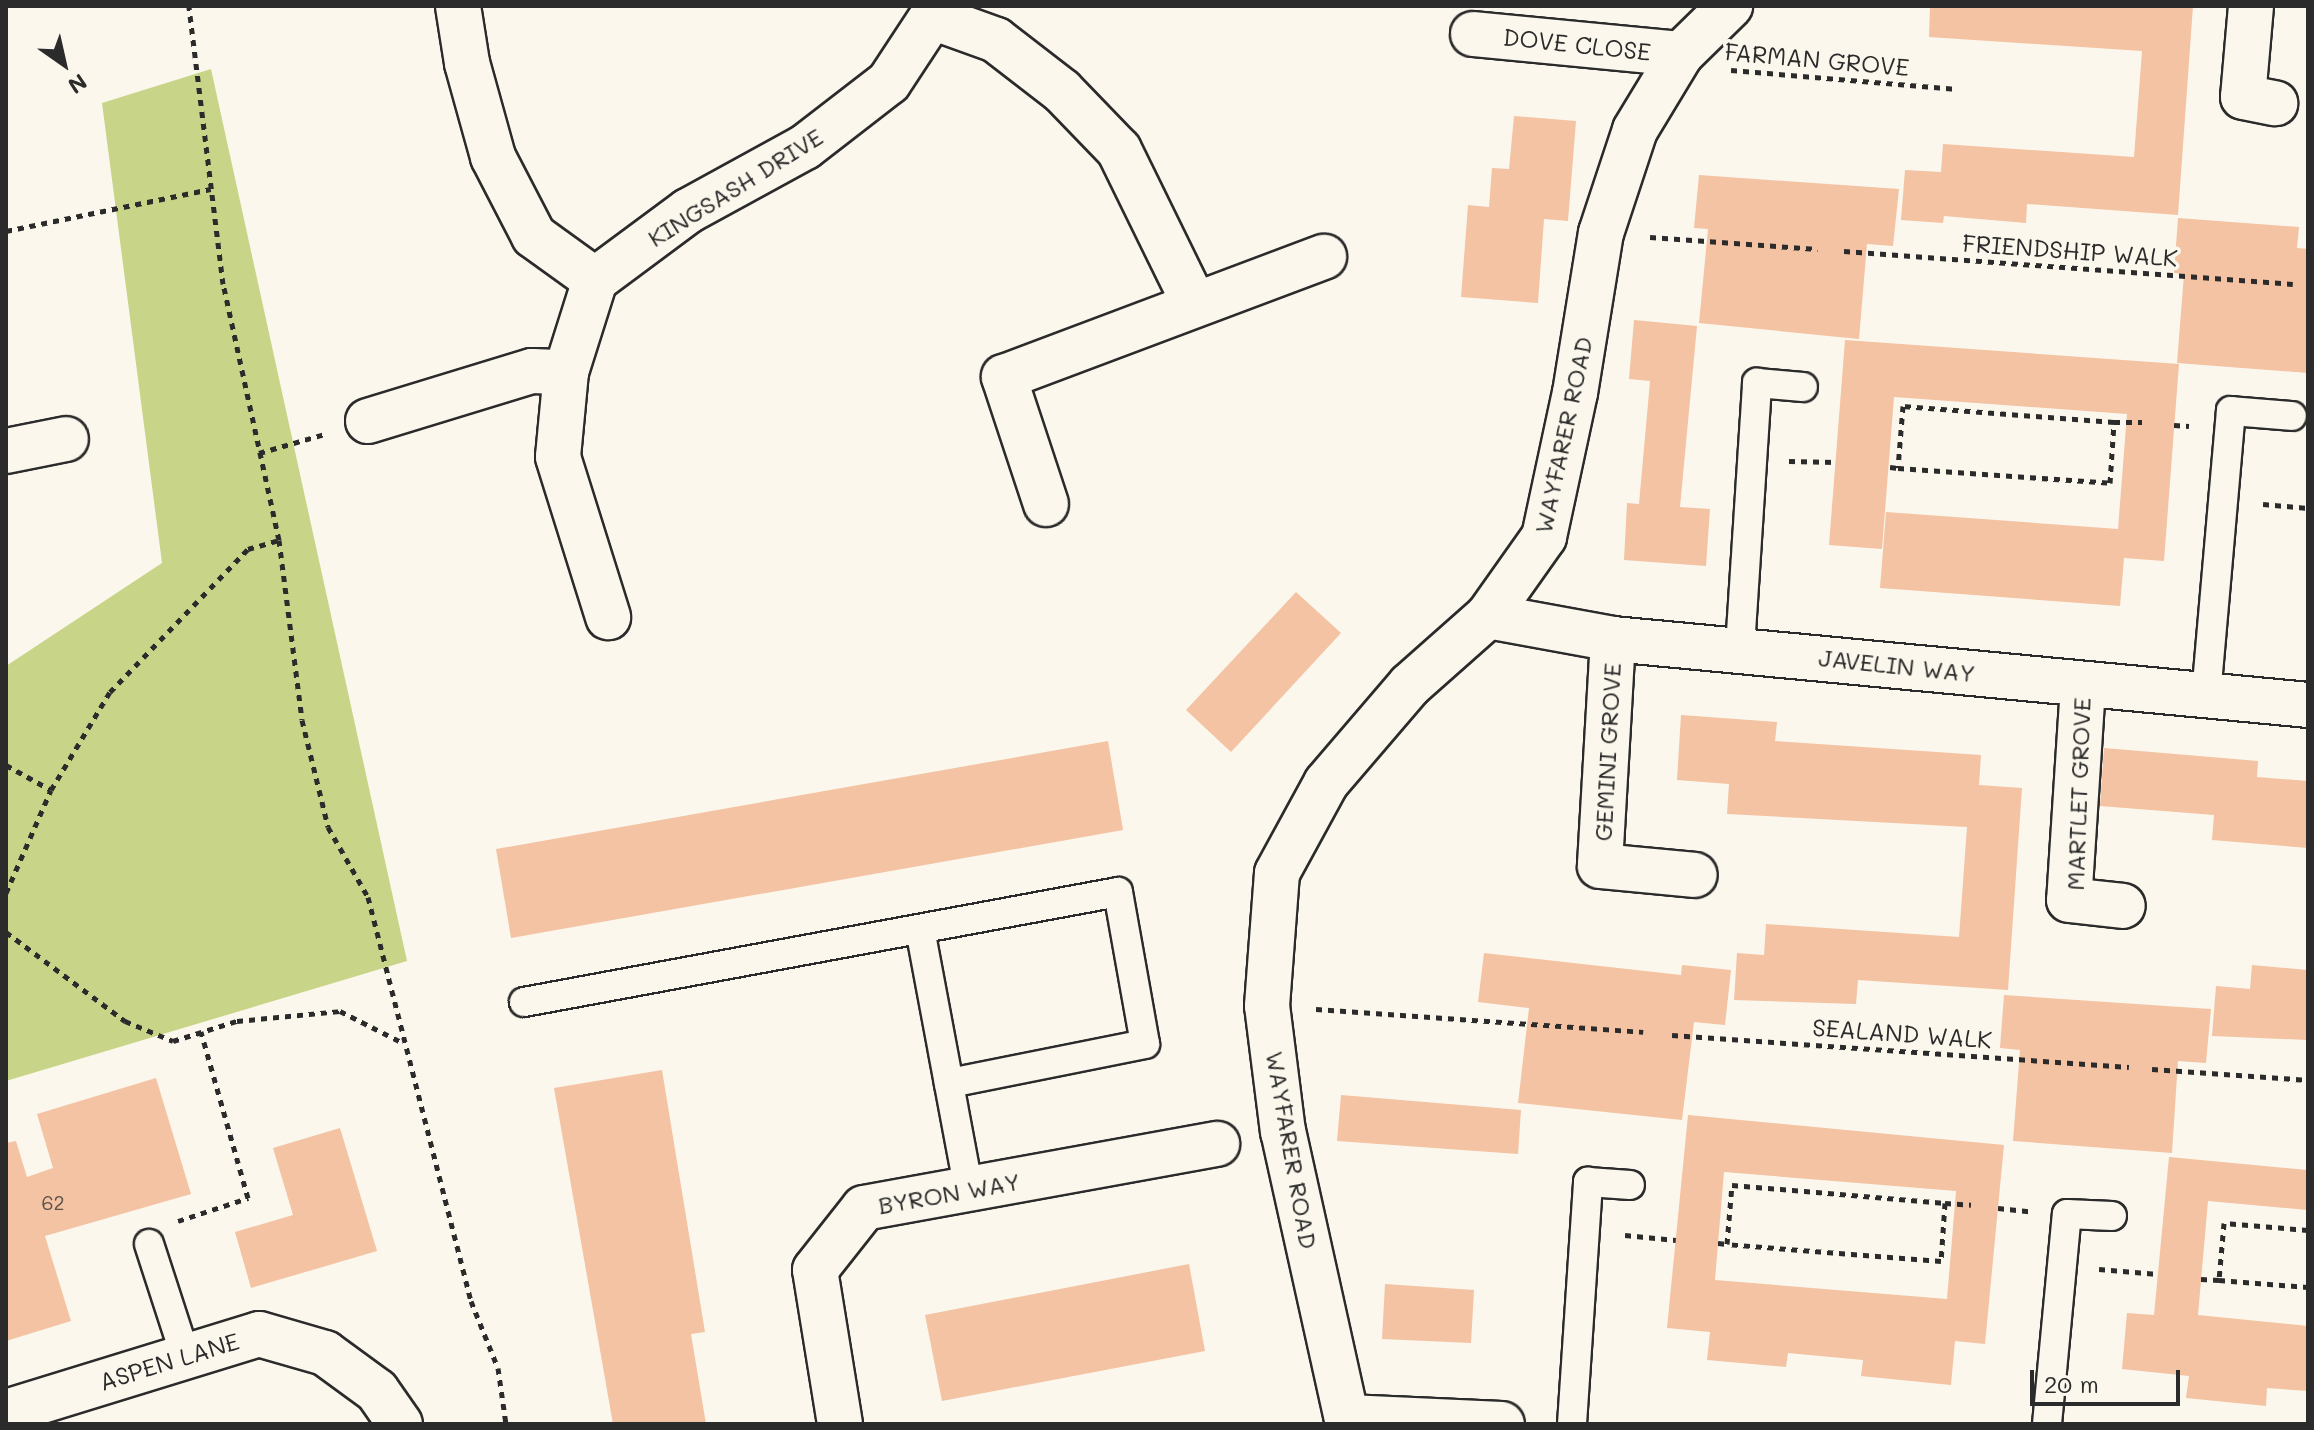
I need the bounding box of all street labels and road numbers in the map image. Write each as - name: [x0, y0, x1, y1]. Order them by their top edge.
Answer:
- street label: DOVE CLOSE: [1502, 22, 1652, 66]
- street label: FARMAN GROVE: [1723, 37, 1911, 81]
- street label: KINGSASH DRIVE: [642, 122, 828, 252]
- street label: FRIENDSHIP WALK: [1961, 228, 2179, 272]
- street label: WAYFARER ROAD: [1528, 334, 1598, 536]
- street label: JAVELIN WAY: [1817, 642, 1977, 688]
- street label: GEMINI GROVE: [1588, 662, 1626, 842]
- street label: MARTLET GROVE: [2060, 697, 2096, 891]
- street label: SEALAND WALK: [1811, 1012, 1993, 1054]
- street label: WAYFARER ROAD: [1260, 1049, 1324, 1251]
- street label: BYRON WAY: [876, 1166, 1022, 1220]
- street label: ASPEN LANE: [96, 1326, 242, 1396]

